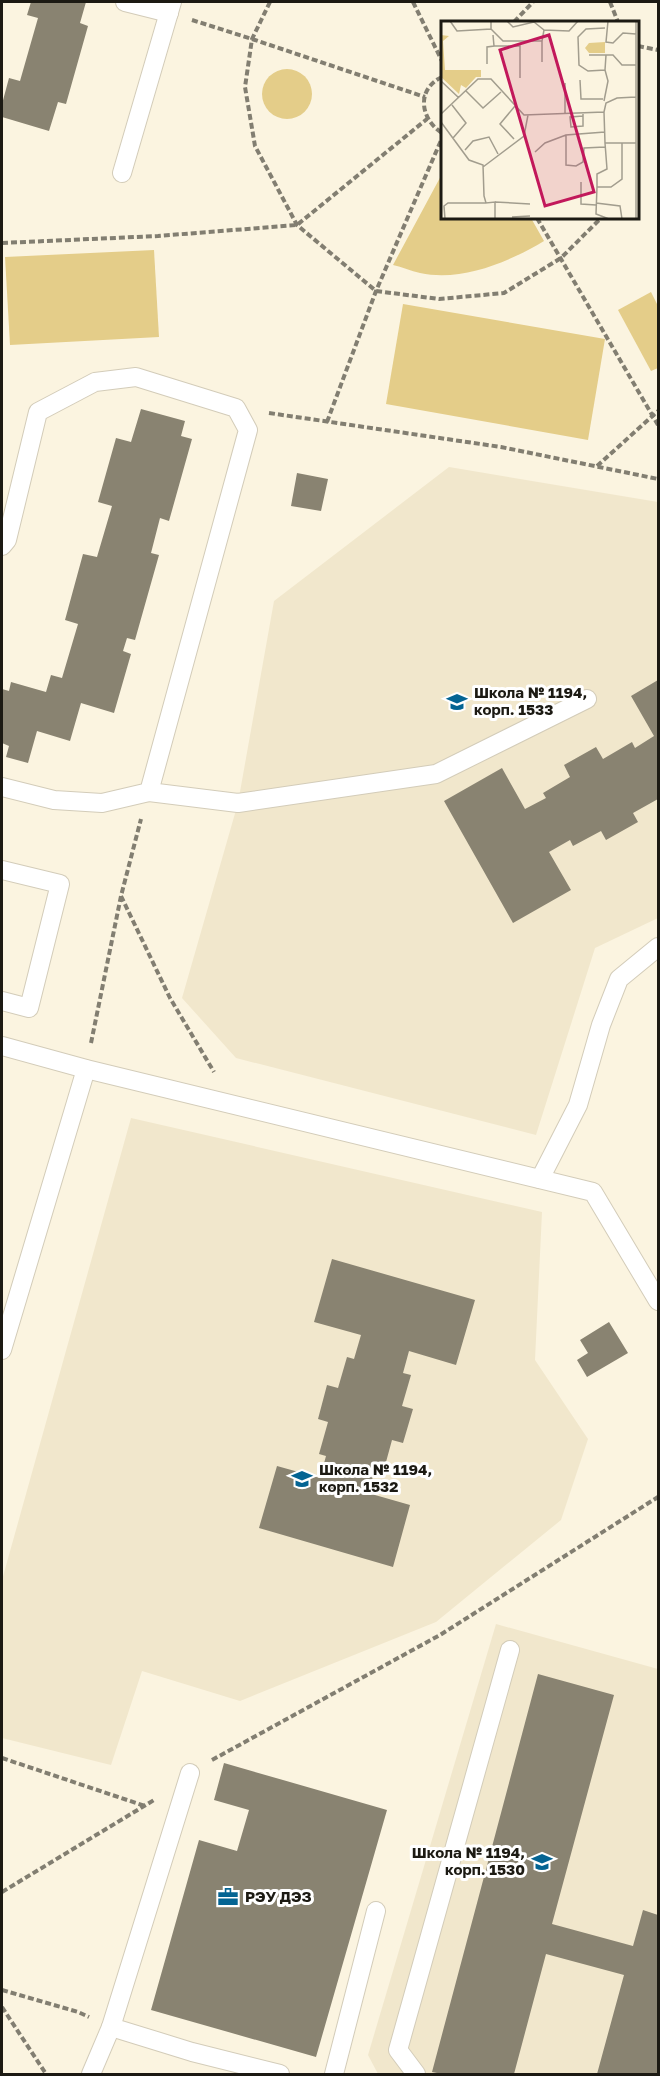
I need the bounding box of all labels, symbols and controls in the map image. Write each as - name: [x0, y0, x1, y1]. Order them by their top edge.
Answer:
- inset map: [441, 21, 639, 219]
- place label: Школа № 1194, корп. 1533: [474, 683, 587, 718]
- school or university icon: Школа № 1194, корп. 1533: [445, 690, 469, 714]
- place label: Школа № 1194, корп. 1532: [319, 1460, 432, 1495]
- school or university icon: Школа № 1194, корп. 1532: [290, 1467, 314, 1491]
- place label: Школа № 1194, корп. 1530: [412, 1843, 525, 1878]
- school or university icon: Школа № 1194, корп. 1530: [530, 1850, 554, 1874]
- office icon: РЭУ ДЭЗ: [216, 1885, 240, 1909]
- place label: РЭУ ДЭЗ: [245, 1887, 312, 1905]

